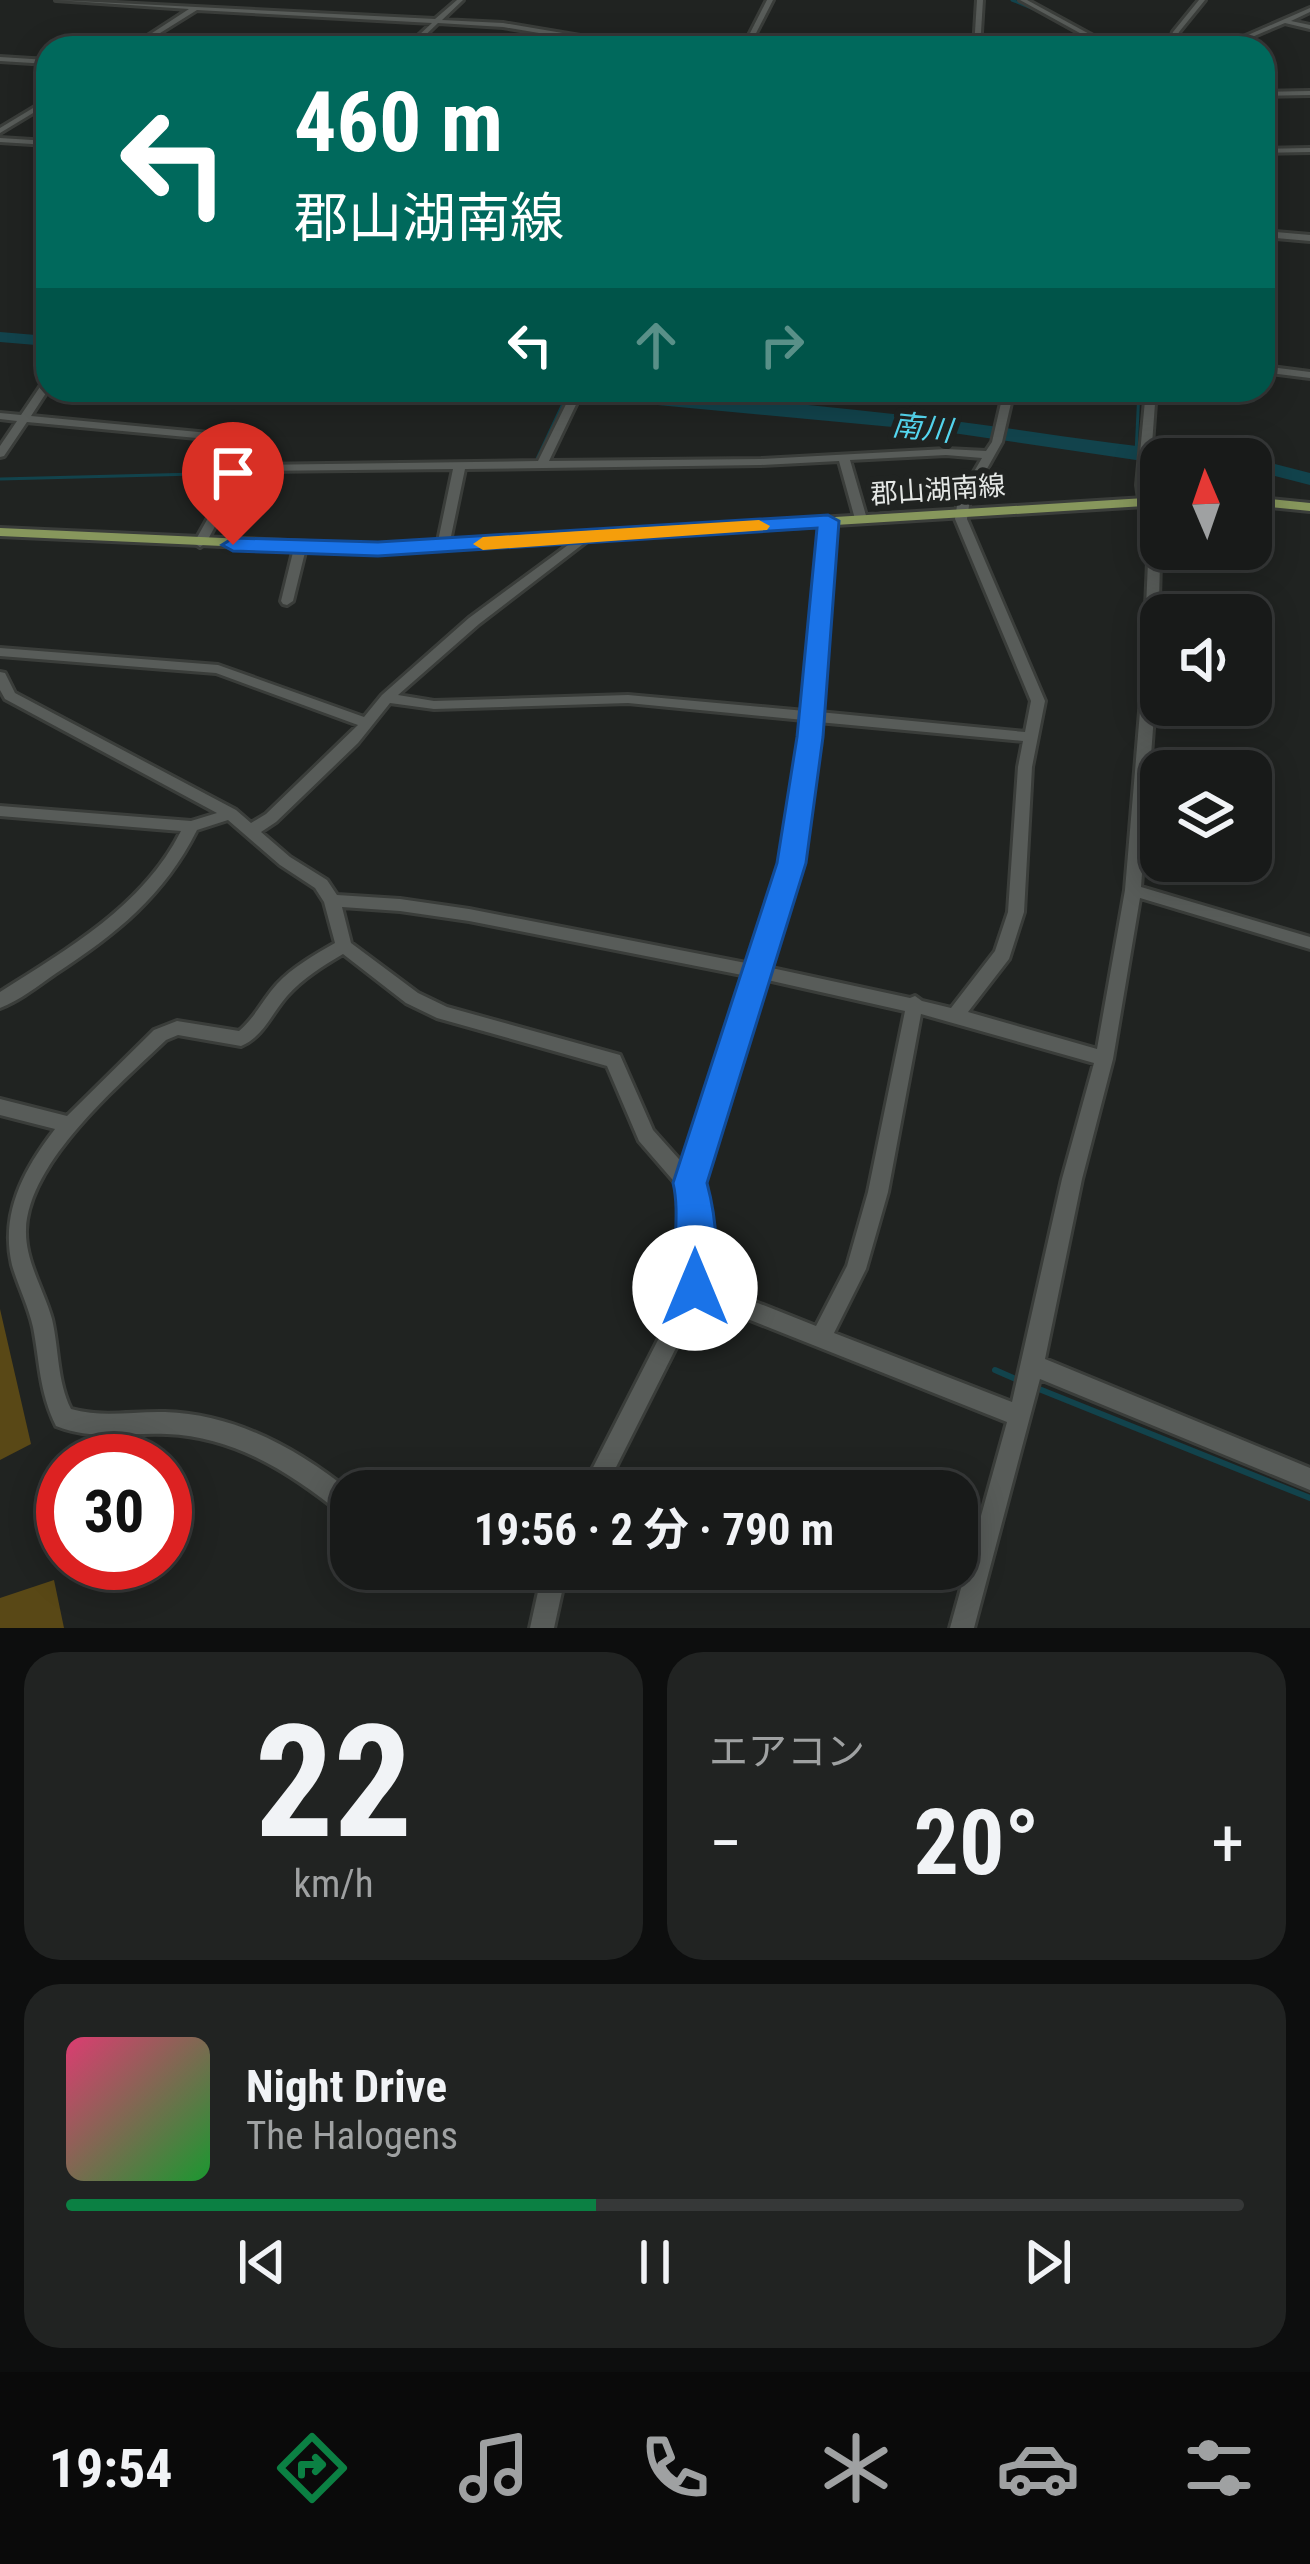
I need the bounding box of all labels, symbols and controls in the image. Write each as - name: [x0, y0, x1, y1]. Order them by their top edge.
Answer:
- text: 460 m: [294, 73, 503, 172]
- icon: left: [96, 84, 252, 240]
- text: 郡山湖南線: [294, 187, 564, 250]
- icon: left: [497, 312, 563, 378]
- icon: ahead: [623, 312, 689, 378]
- icon: right: [749, 312, 815, 378]
- water label: 南川: [890, 407, 957, 448]
- pin: [182, 422, 284, 545]
- north arrow: [1140, 438, 1272, 570]
- map controls: [1140, 438, 1272, 882]
- icon: arrive: [200, 440, 266, 506]
- street label: 郡山湖南線: [870, 469, 1006, 511]
- button: sound: [1140, 594, 1272, 726]
- button: layers: [1140, 750, 1272, 882]
- position arrow: [632, 1225, 758, 1351]
- speed limit sign: 30: [36, 1434, 192, 1590]
- text: 19:56 · 2 分 · 790 m: [474, 1503, 834, 1556]
- text: 22: [255, 1691, 412, 1874]
- text: エアコン: [709, 1729, 865, 1775]
- text: 20°: [914, 1791, 1040, 1896]
- text: −: [709, 1805, 742, 1882]
- text: +: [1211, 1805, 1244, 1882]
- text: km/h: [293, 1861, 374, 1907]
- text: Night Drive: [246, 2060, 447, 2113]
- text: The Halogens: [246, 2113, 458, 2159]
- icon: previous: [229, 2229, 295, 2295]
- icon: pause: [622, 2229, 688, 2295]
- icon: next: [1015, 2229, 1081, 2295]
- icon: directions: [270, 2426, 354, 2510]
- icon: music: [452, 2426, 536, 2510]
- icon: phone: [633, 2426, 717, 2510]
- icon: climate: [814, 2426, 898, 2510]
- icon: car: [996, 2426, 1080, 2510]
- icon: filters: [1177, 2426, 1261, 2510]
- text: 19:54: [49, 2437, 173, 2500]

